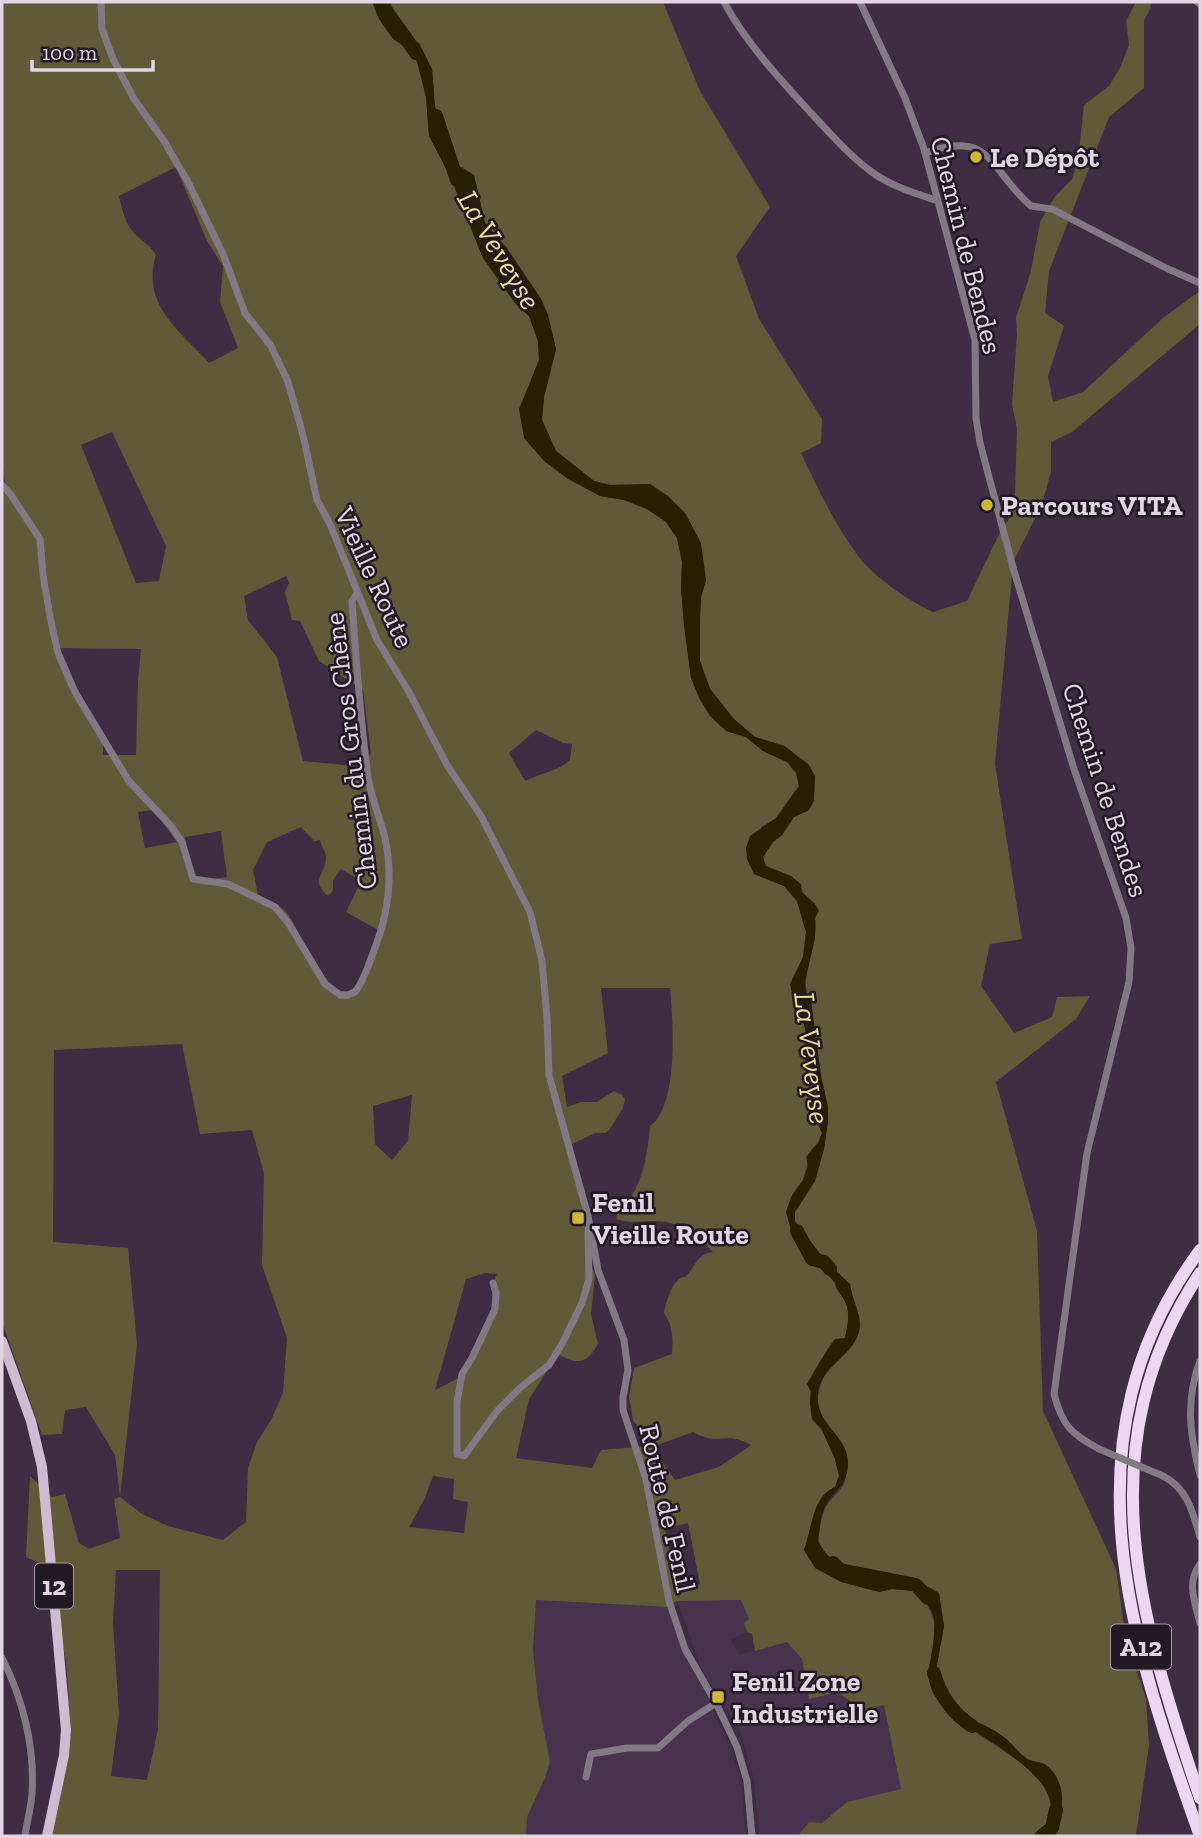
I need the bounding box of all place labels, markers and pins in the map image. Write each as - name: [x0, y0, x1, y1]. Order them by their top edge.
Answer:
- place label: Le Dépôt: [990, 141, 1100, 174]
- marker: Le Dépôt: [968, 149, 984, 165]
- place label: Parcours VITA: [1001, 489, 1183, 522]
- marker: Parcours VITA: [979, 497, 995, 513]
- place label: Fenil Vieille Route: [592, 1186, 749, 1251]
- marker: Fenil Vieille Route: [570, 1210, 586, 1226]
- place label: Fenil Zone Industrielle: [732, 1665, 878, 1730]
- marker: Fenil Zone Industrielle: [710, 1689, 726, 1705]

